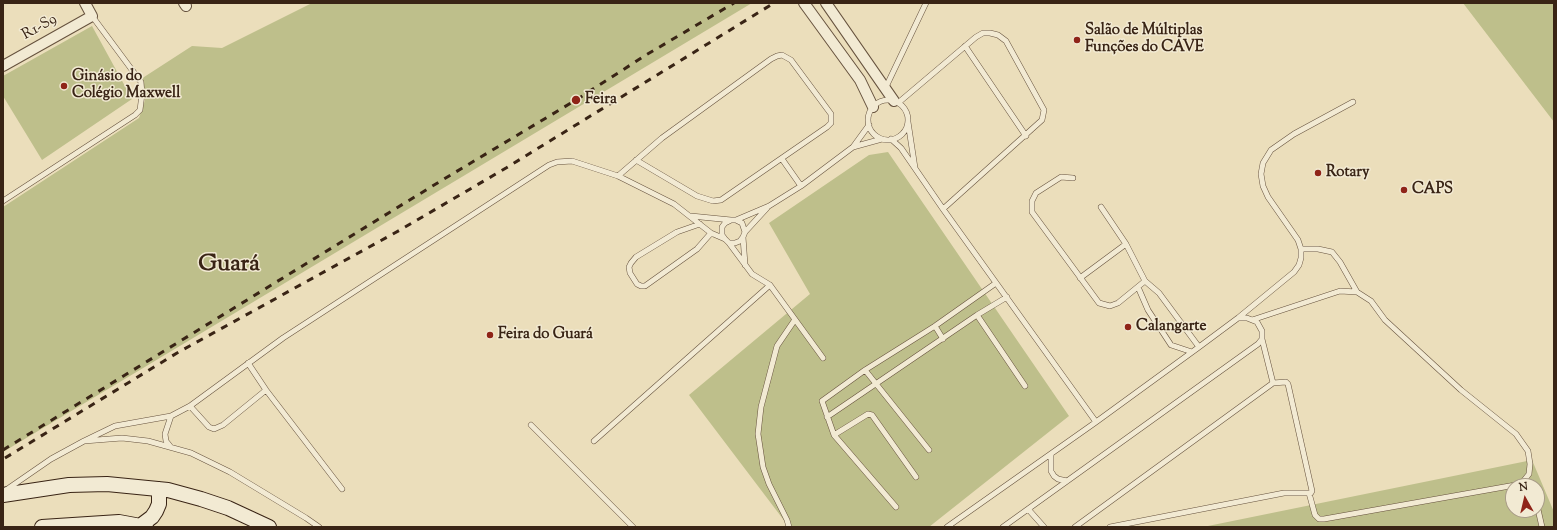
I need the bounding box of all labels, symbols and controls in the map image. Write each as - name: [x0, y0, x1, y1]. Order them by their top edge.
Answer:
- street label: R1-S9: [19, 11, 61, 45]
- place label: Salão de Múltiplas Funções do CAVE: [1085, 22, 1204, 57]
- marker: Salão de Múltiplas Funções do CAVE: [1072, 35, 1082, 45]
- place label: Ginásio do Colégio Maxwell: [72, 68, 180, 103]
- marker: Ginásio do Colégio Maxwell: [59, 81, 69, 91]
- place label: Feira: [585, 91, 617, 109]
- marker: Feira: [570, 94, 582, 106]
- place label: Rotary: [1326, 164, 1369, 182]
- marker: Rotary: [1313, 168, 1323, 178]
- place label: CAPS: [1412, 181, 1453, 199]
- marker: CAPS: [1399, 185, 1409, 195]
- district label: Guará: [198, 252, 260, 280]
- place label: Calangarte: [1136, 318, 1206, 336]
- marker: Calangarte: [1123, 322, 1133, 332]
- place label: Feira do Guará: [498, 326, 593, 344]
- marker: Feira do Guará: [485, 330, 495, 340]
- north arrow: [1505, 478, 1545, 518]
- text: N: [1518, 479, 1529, 496]

